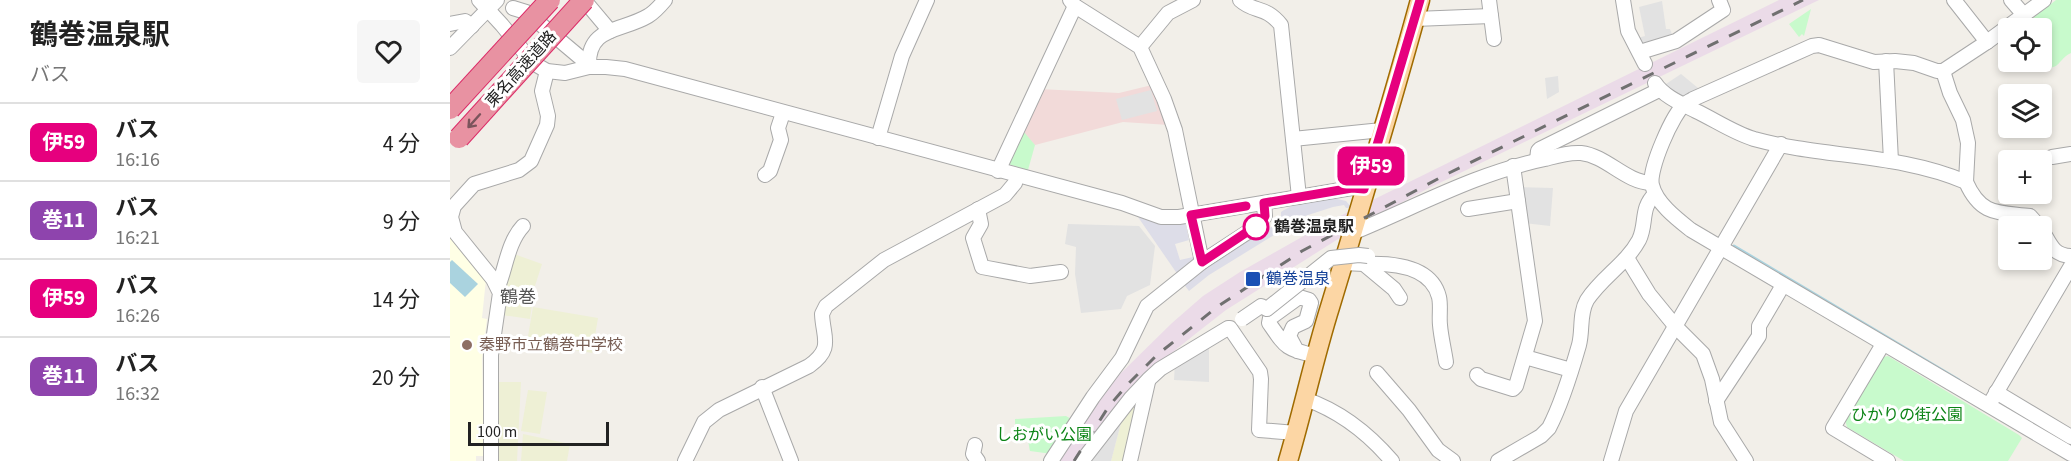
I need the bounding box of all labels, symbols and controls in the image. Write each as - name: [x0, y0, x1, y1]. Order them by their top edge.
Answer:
- text: 鶴巻温泉駅: [30, 15, 170, 55]
- map controls: [1998, 18, 2052, 270]
- button: locate: [1998, 18, 2052, 72]
- button: heart: [357, 20, 420, 83]
- street label: 東名高速道路: [481, 26, 561, 112]
- text: バス: [30, 61, 70, 89]
- button: layers: [1998, 84, 2052, 138]
- one-way arrow: [467, 113, 481, 128]
- text: バス: [115, 114, 159, 146]
- text: 伊59: [42, 127, 85, 157]
- text: 4 分: [383, 128, 420, 160]
- text: 16:16: [115, 146, 160, 174]
- line badge: 伊59: [1336, 146, 1406, 186]
- button: +: [1998, 150, 2052, 204]
- text: 伊59: [1349, 151, 1393, 181]
- text: バス: [115, 192, 159, 224]
- text: 巻11: [42, 205, 85, 235]
- text: 9 分: [383, 206, 420, 238]
- marker: 鶴巻温泉駅: [1243, 214, 1269, 240]
- place label: 鶴巻温泉駅: [1274, 216, 1354, 238]
- button: −: [1998, 216, 2052, 270]
- text: 16:21: [115, 224, 160, 252]
- place label: 鶴巻温泉: [1266, 268, 1330, 290]
- text: バス: [115, 270, 159, 302]
- marker: 鶴巻温泉: [1244, 270, 1262, 288]
- text: 伊59: [42, 283, 85, 313]
- text: 14 分: [372, 284, 420, 316]
- district label: 鶴巻: [500, 285, 536, 310]
- text: 16:26: [115, 302, 160, 330]
- place label: 秦野市立鶴巻中学校: [479, 334, 623, 356]
- marker: 秦野市立鶴巻中学校: [460, 338, 474, 352]
- text: バス: [115, 348, 159, 380]
- text: 巻11: [42, 361, 85, 391]
- text: 20 分: [372, 362, 420, 394]
- text: 16:32: [115, 380, 160, 408]
- park label: ひかりの街公園: [1851, 404, 1963, 426]
- scale bar: [468, 419, 609, 446]
- text: 100 m: [477, 421, 517, 443]
- park label: しおがい公園: [996, 424, 1092, 446]

